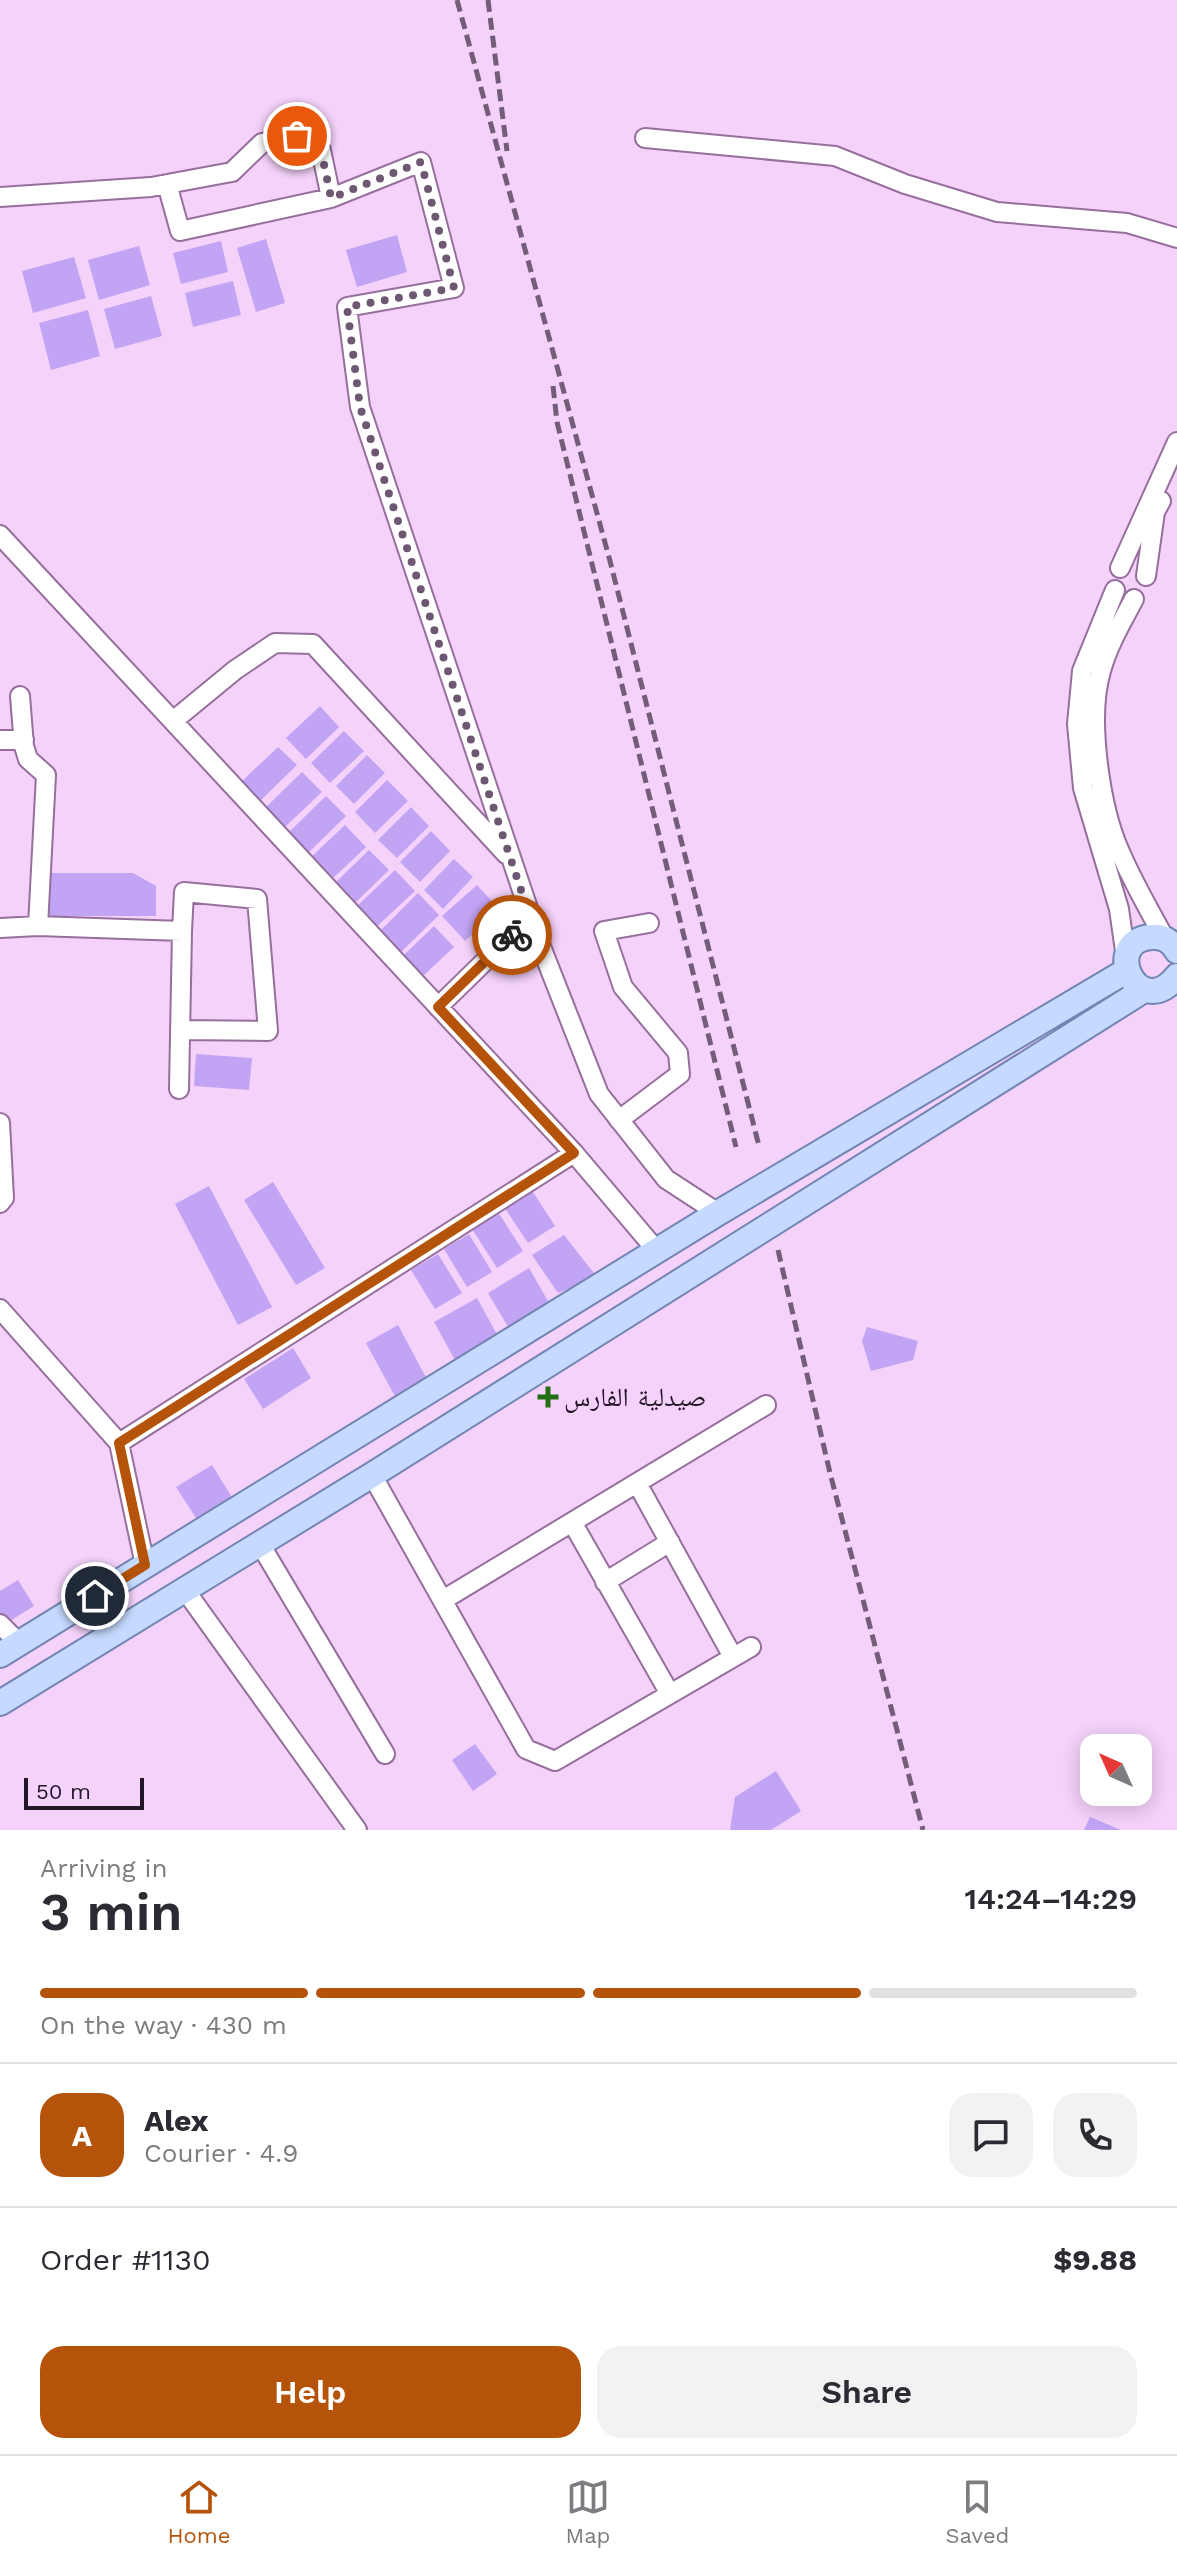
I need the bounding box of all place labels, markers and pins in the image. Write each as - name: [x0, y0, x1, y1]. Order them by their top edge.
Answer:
- pin: [263, 102, 331, 170]
- place label: صيدلية الفارس: [564, 1382, 706, 1413]
- marker: صيدلية الفارس: [539, 1388, 557, 1406]
- pin: [61, 1562, 129, 1630]

